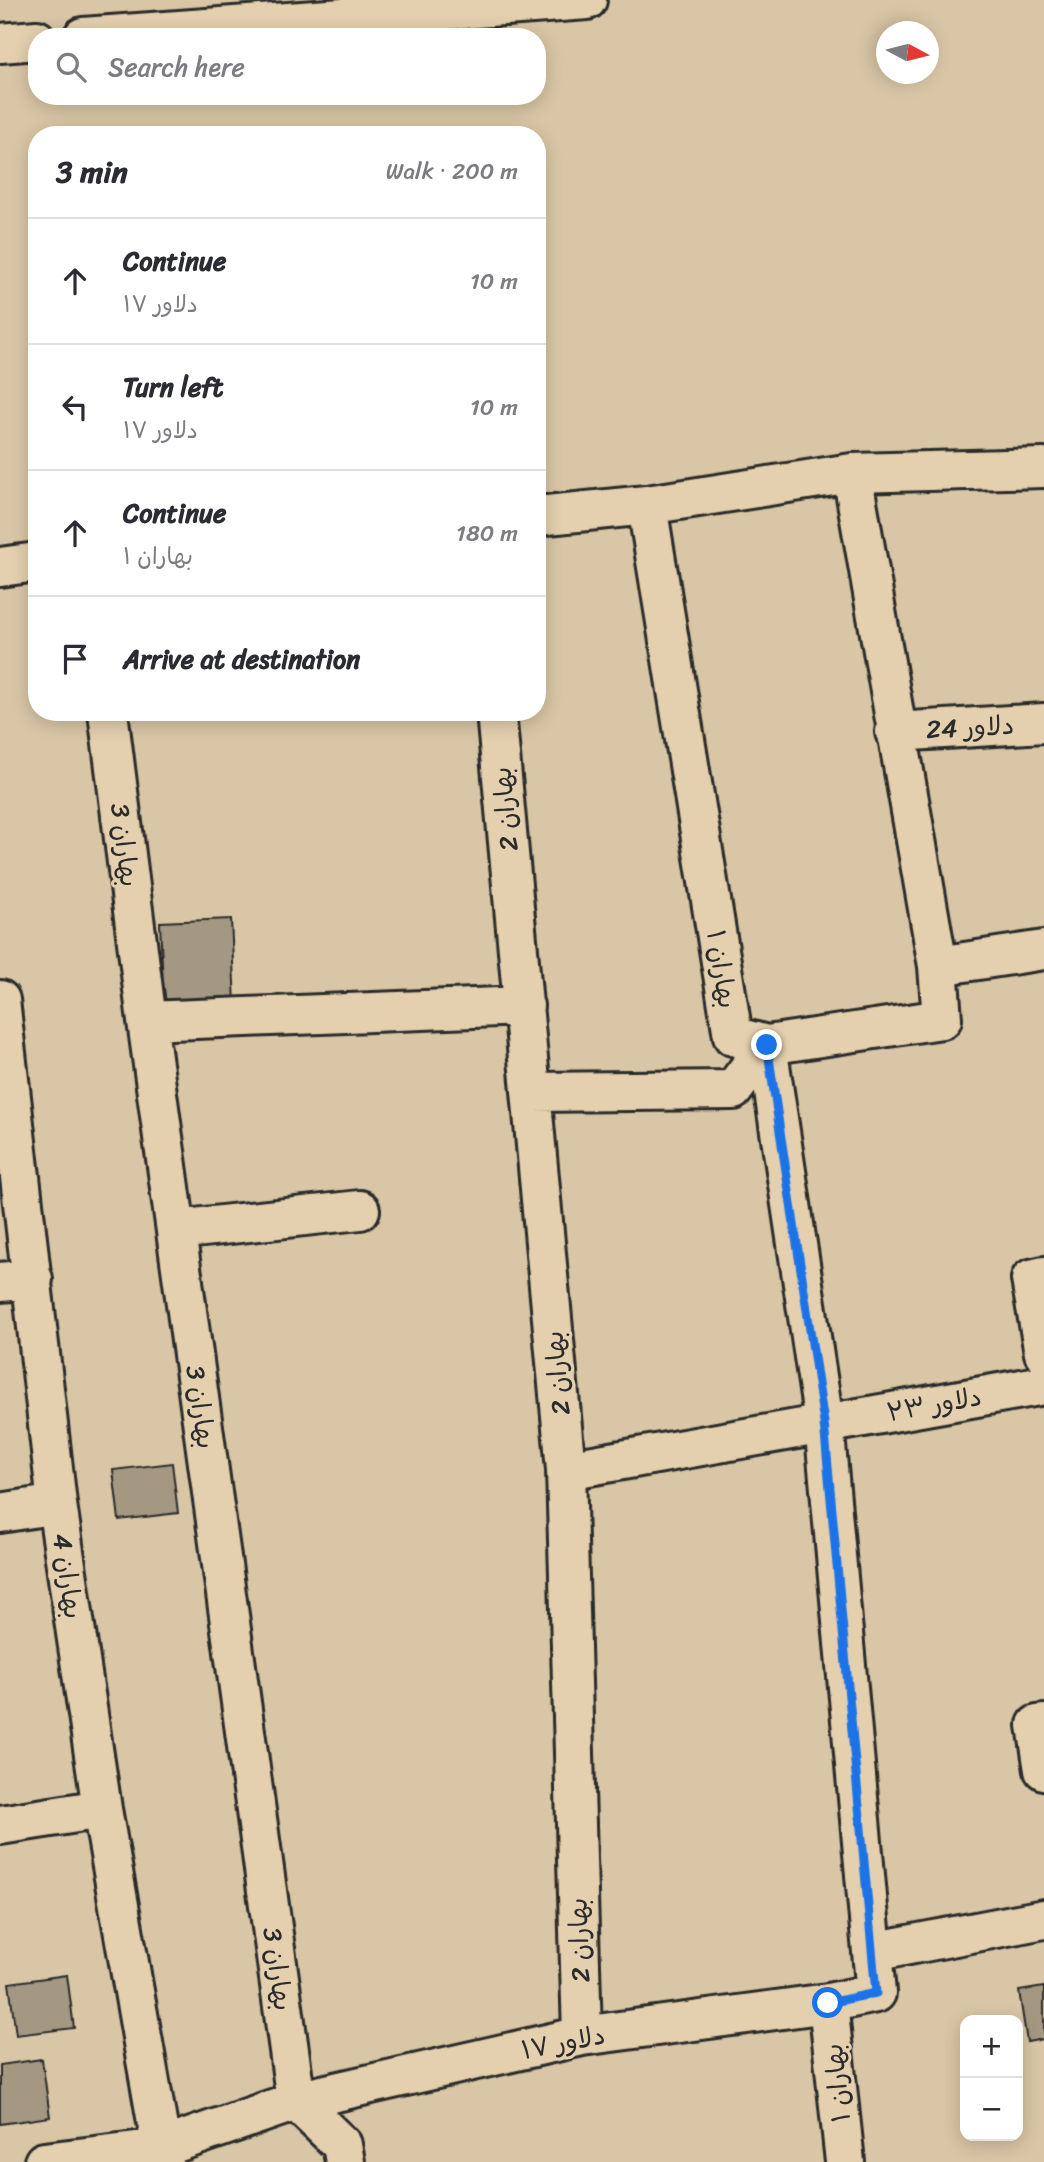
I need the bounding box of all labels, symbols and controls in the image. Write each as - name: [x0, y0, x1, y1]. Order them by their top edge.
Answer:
- north arrow: [876, 21, 939, 84]
- search box: [28, 28, 546, 105]
- text: Search here: [108, 44, 245, 90]
- icon: search: [52, 48, 90, 86]
- text: 3 min: [56, 145, 128, 199]
- text: Walk · 200 m: [386, 151, 518, 192]
- text: Continue: [123, 238, 226, 284]
- text: 10 m: [470, 261, 518, 302]
- icon: ahead: [56, 262, 94, 300]
- text: دلاور ۱۷: [123, 284, 198, 325]
- text: Turn left: [123, 364, 223, 410]
- text: 10 m: [470, 387, 518, 428]
- icon: left: [56, 388, 94, 426]
- text: دلاور ۱۷: [123, 410, 198, 451]
- text: Continue: [123, 490, 226, 536]
- text: 180 m: [456, 513, 518, 554]
- icon: ahead: [56, 514, 94, 552]
- text: بهاران ۱: [123, 536, 193, 577]
- text: Arrive at destination: [123, 636, 360, 682]
- icon: arrive: [56, 640, 94, 678]
- street label: دلاور 24: [925, 702, 1015, 752]
- street label: بهاران 2: [478, 765, 532, 853]
- street label: بهاران 3: [97, 801, 153, 889]
- street label: بهاران ۱: [693, 926, 751, 1012]
- route end: [751, 1029, 782, 1060]
- street label: بهاران 2: [530, 1329, 584, 1417]
- street label: بهاران 3: [172, 1362, 230, 1452]
- street label: دلاور ۲۳: [883, 1373, 985, 1435]
- street label: بهاران 4: [39, 1530, 97, 1622]
- street label: بهاران 2: [555, 1897, 603, 1983]
- street label: بهاران 3: [249, 1924, 307, 2014]
- route start: [812, 1987, 843, 2018]
- street label: دلاور ۱۷: [517, 2011, 609, 2073]
- map controls: [960, 2015, 1023, 2141]
- button: +: [960, 2015, 1023, 2078]
- street label: بهاران ۱: [810, 2041, 864, 2125]
- button: −: [960, 2078, 1023, 2141]

